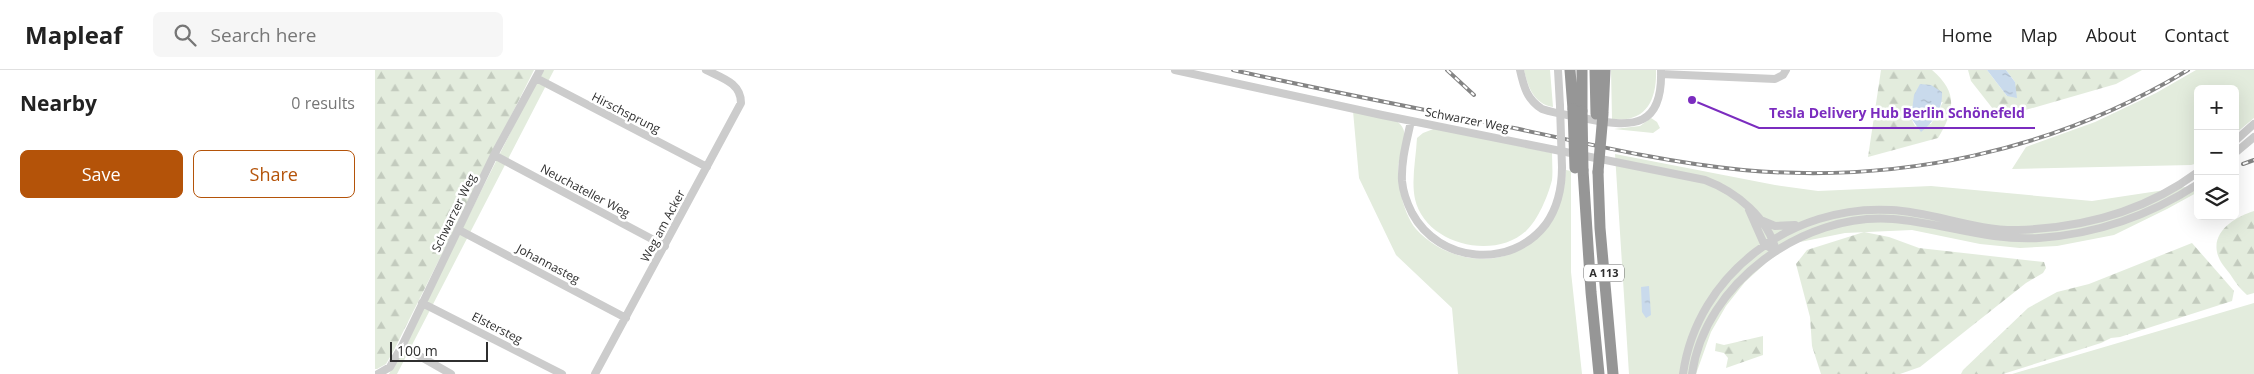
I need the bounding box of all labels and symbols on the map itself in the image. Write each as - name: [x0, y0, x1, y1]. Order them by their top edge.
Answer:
- street label: Hirschsprung: [589, 88, 664, 137]
- callout: Tesla Delivery Hub Berlin Schönefeld: [1759, 99, 2035, 128]
- street label: Schwarzer Weg: [1424, 103, 1511, 136]
- text: Tesla Delivery Hub Berlin Schönefeld: [1769, 103, 2025, 122]
- street label: Neuchateller Weg: [538, 160, 633, 222]
- street label: Schwarzer Weg: [427, 170, 480, 255]
- street label: Weg am Acker: [636, 187, 689, 265]
- street label: Johannasteg: [513, 239, 583, 288]
- road number: A 113: [1584, 264, 1624, 282]
- street label: Elstersteg: [469, 308, 526, 348]
- scale bar: [390, 339, 487, 362]

